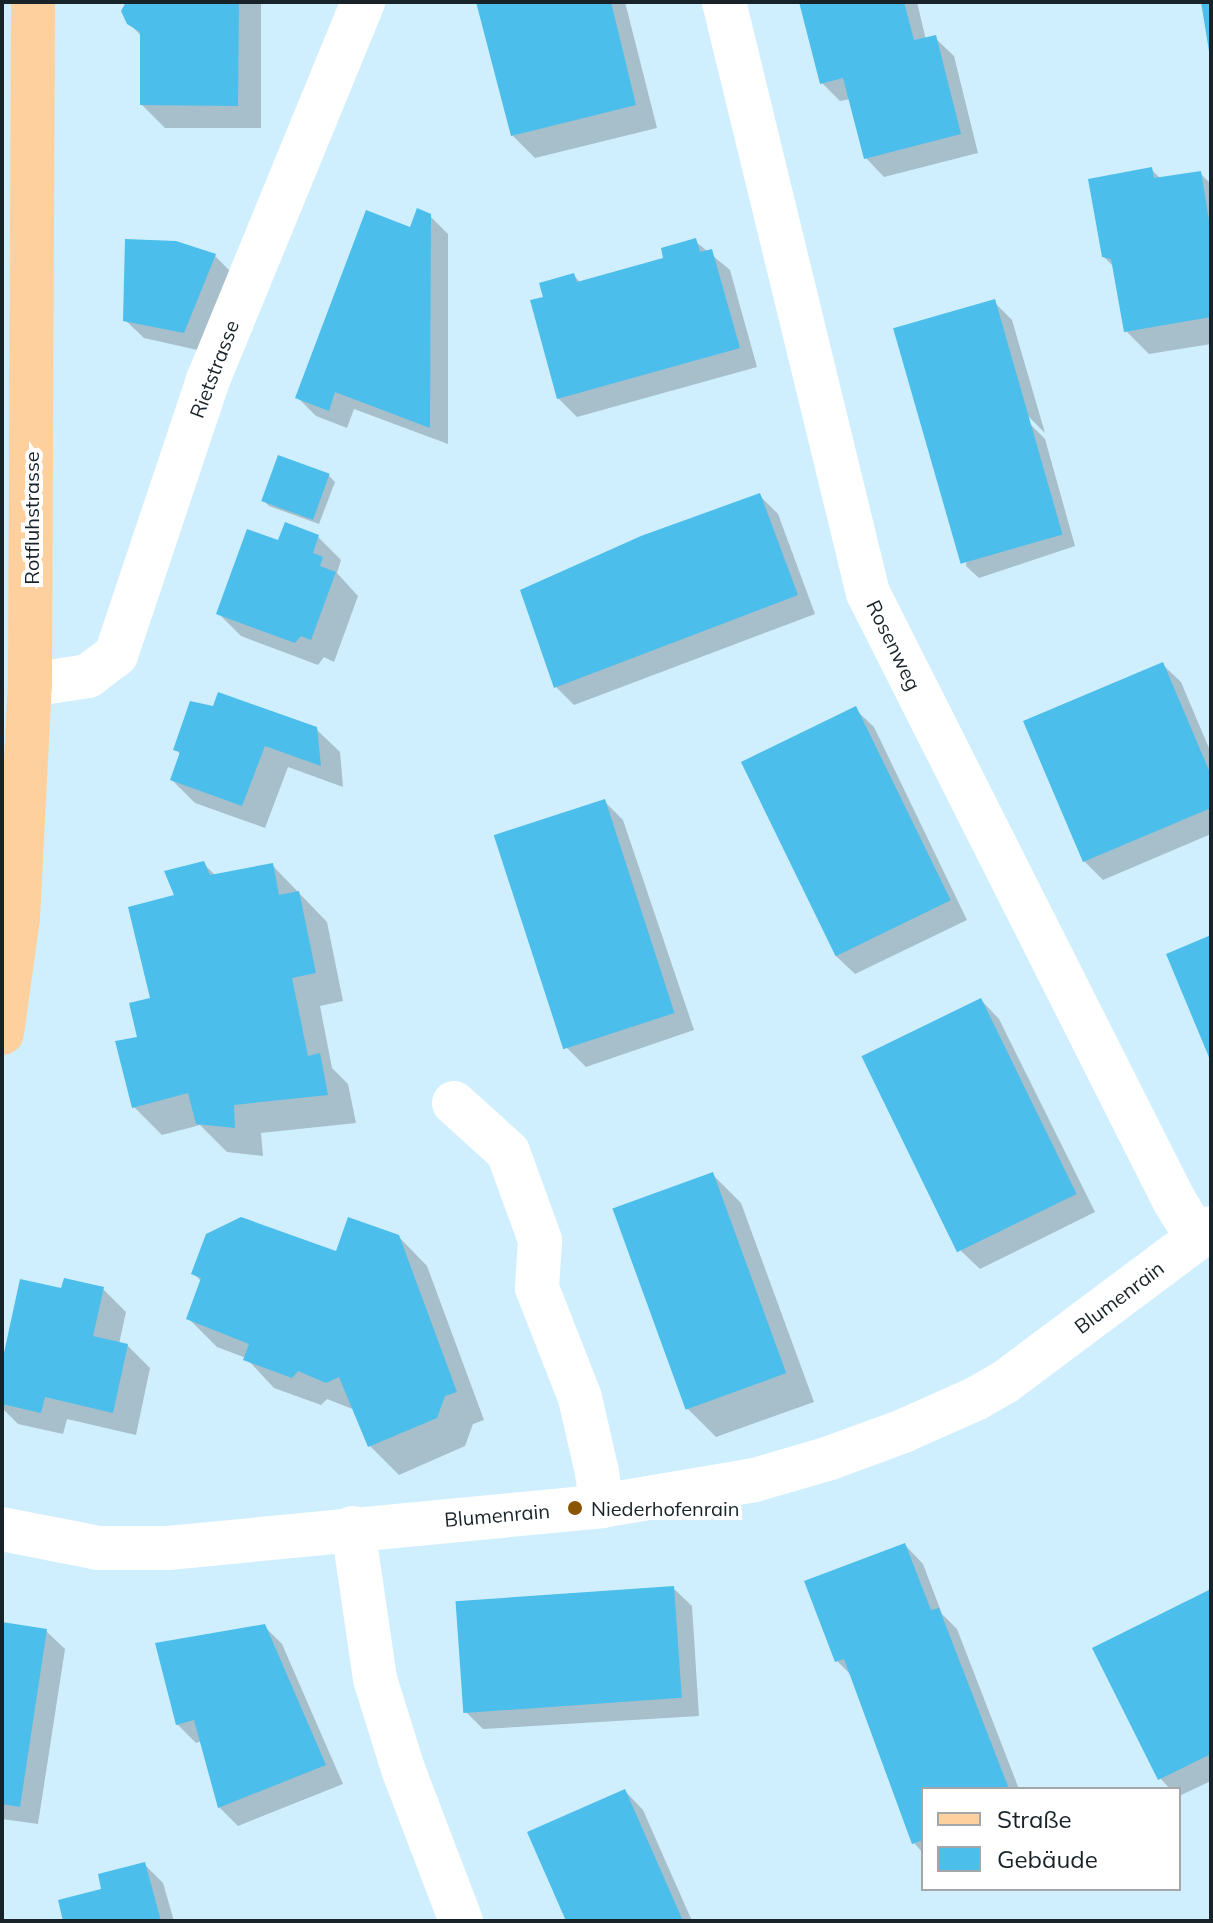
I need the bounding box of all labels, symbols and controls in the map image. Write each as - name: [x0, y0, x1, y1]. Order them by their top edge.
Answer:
- street label: Rietstrasse: [184, 317, 244, 421]
- street label: Rotfluhstrasse: [19, 451, 43, 585]
- street label: Rosenweg: [862, 596, 926, 694]
- street label: Blumenrain: [1070, 1256, 1168, 1338]
- place label: Niederhofenrain: [591, 1496, 739, 1520]
- street label: Blumenrain: [443, 1498, 551, 1532]
- marker: Niederhofenrain: [566, 1499, 584, 1517]
- legend: [921, 1787, 1181, 1891]
- text: Straße: [997, 1804, 1072, 1834]
- text: Gebäude: [997, 1844, 1098, 1874]

